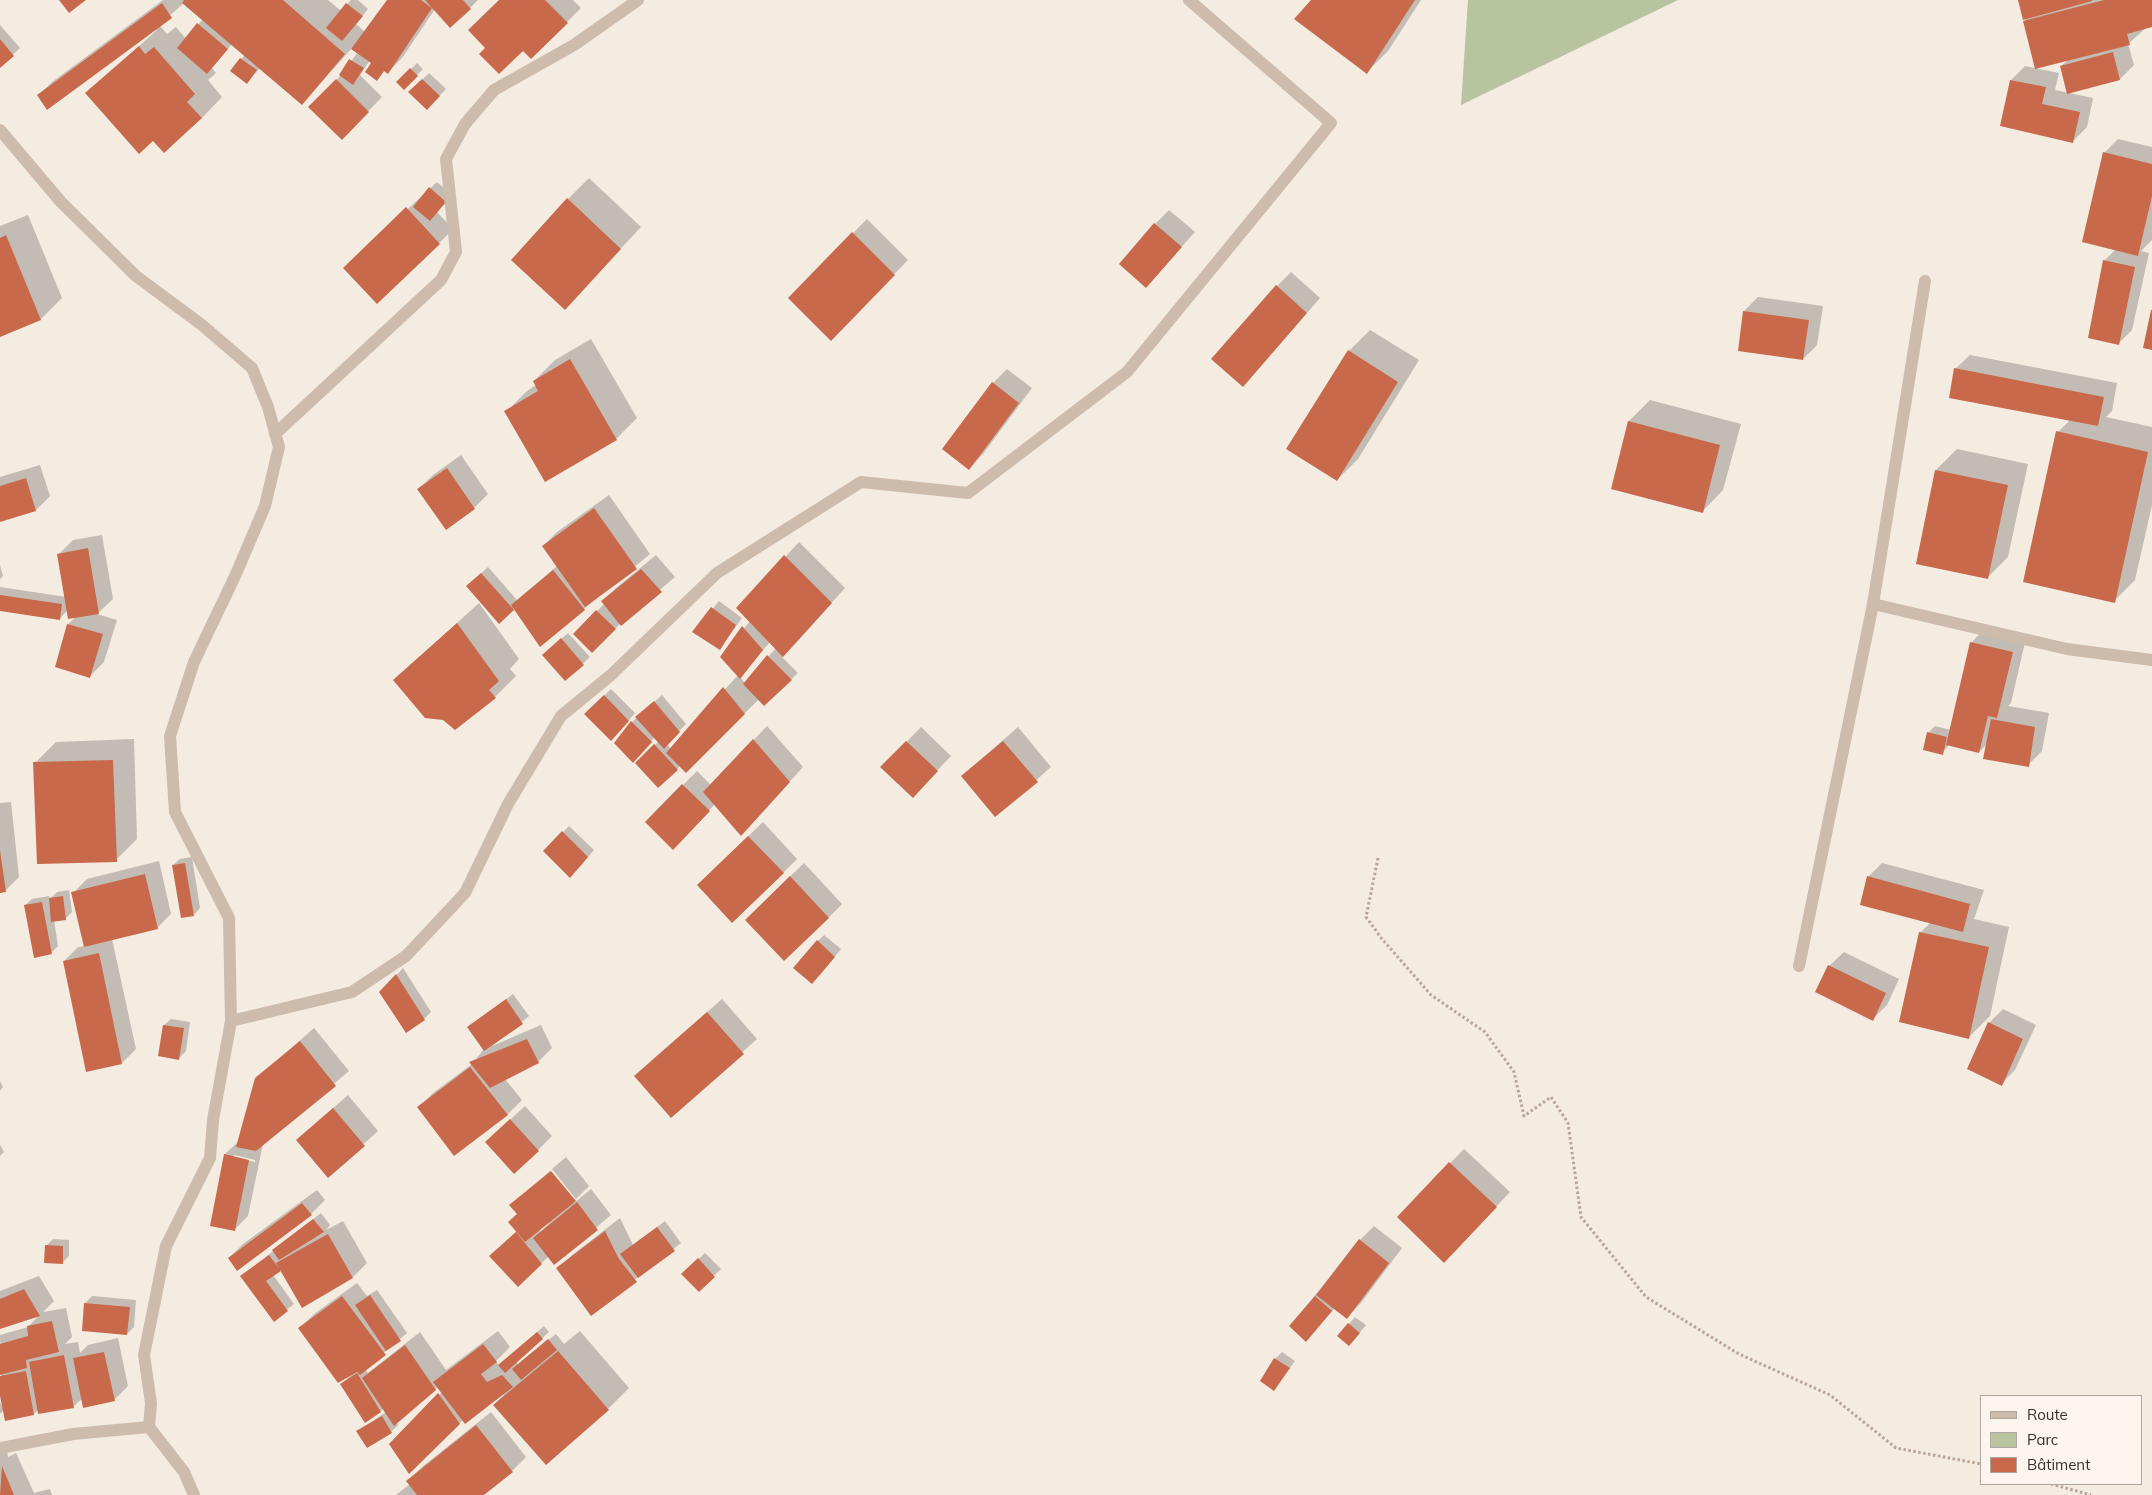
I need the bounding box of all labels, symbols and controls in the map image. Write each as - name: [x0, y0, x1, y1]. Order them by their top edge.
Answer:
- legend: [1980, 1395, 2142, 1485]
- text: Route: [2027, 1405, 2068, 1424]
- text: Parc: [2027, 1430, 2058, 1449]
- text: Bâtiment: [2027, 1455, 2090, 1474]

